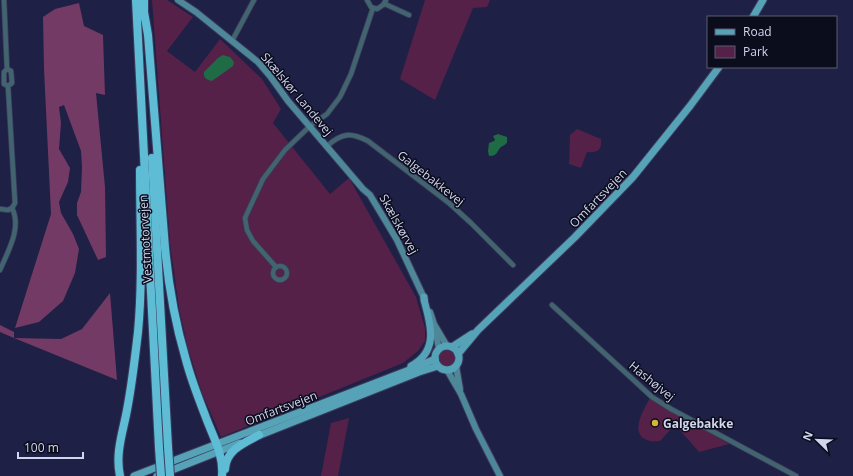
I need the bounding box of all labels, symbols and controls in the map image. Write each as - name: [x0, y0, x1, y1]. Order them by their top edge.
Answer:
- legend: [707, 16, 837, 68]
- text: Road: [743, 23, 772, 40]
- text: Park: [743, 43, 769, 60]
- street label: Skælskør Landevej: [257, 49, 337, 139]
- street label: Galgebakkevej: [394, 146, 468, 210]
- street label: Omfartsvejen: [566, 165, 630, 231]
- street label: Skælskørvej: [376, 191, 422, 257]
- street label: Vestmotorvejen: [134, 194, 156, 284]
- street label: Hashøjvej: [625, 357, 679, 405]
- street label: Omfartsvejen: [243, 386, 319, 430]
- place label: Galgebakke: [663, 415, 733, 432]
- marker: Galgebakke: [650, 418, 660, 428]
- north arrow: [797, 420, 837, 460]
- text: N: [799, 429, 816, 443]
- scale bar: [18, 434, 83, 460]
- text: 100 m: [24, 439, 59, 456]

